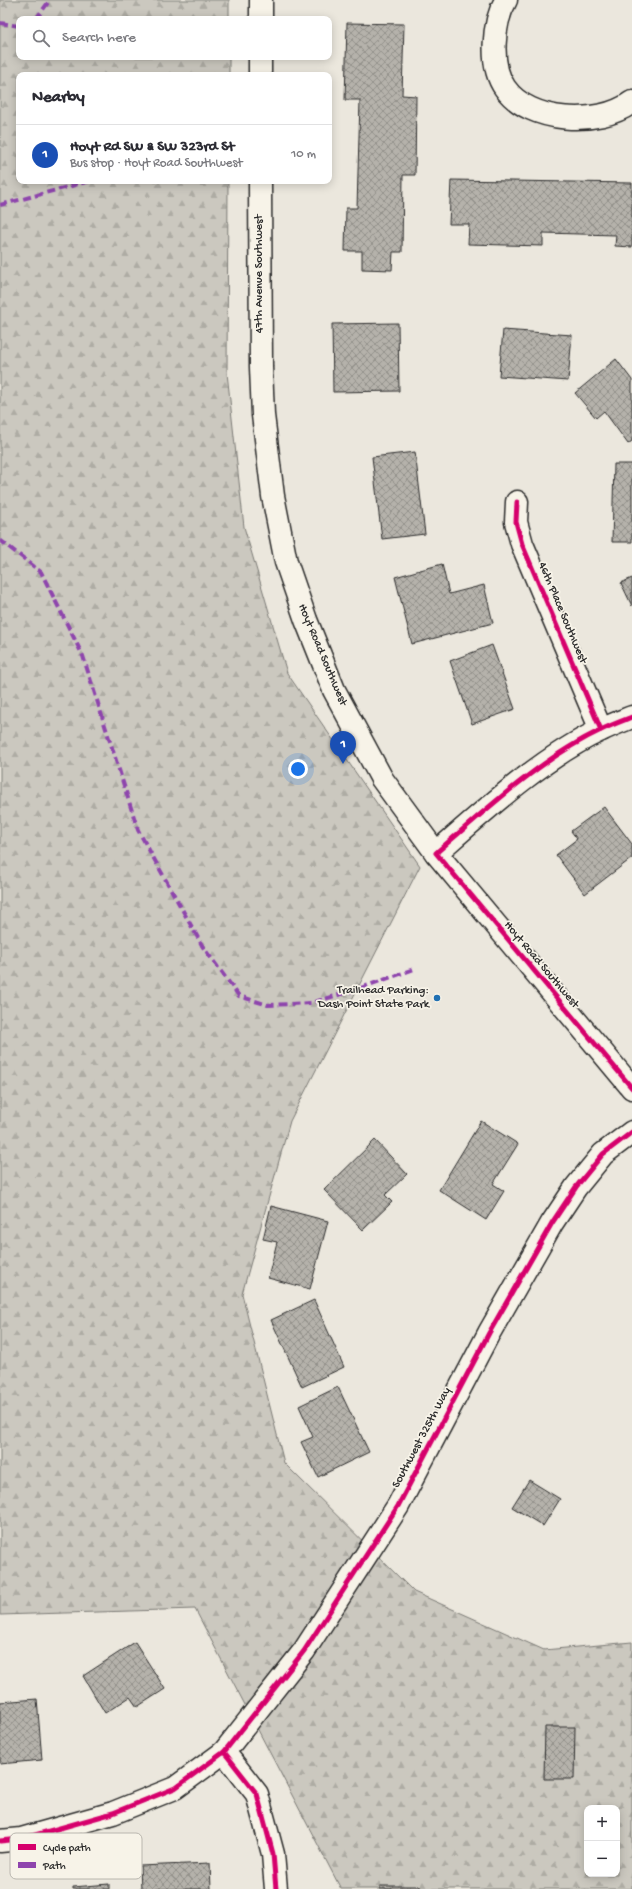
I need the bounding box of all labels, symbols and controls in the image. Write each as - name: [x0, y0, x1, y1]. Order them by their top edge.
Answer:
- search box: [16, 16, 332, 60]
- icon: search: [30, 27, 52, 49]
- text: Search here: [62, 29, 136, 47]
- text: Nearby: [32, 88, 85, 108]
- text: Hoyt Rd SW & SW 323rd St: [70, 138, 234, 156]
- text: 1: [42, 147, 48, 162]
- text: 10 m: [291, 147, 316, 162]
- text: Bus stop · Hoyt Road Southwest: [70, 156, 243, 171]
- street label: 47th Avenue Southwest: [253, 214, 267, 333]
- street label: 46th Place Southwest: [534, 560, 590, 667]
- street label: Hoyt Road Southwest: [294, 602, 350, 709]
- pin: 1: [330, 731, 356, 764]
- your location: [288, 759, 308, 779]
- street label: Hoyt Road Southwest: [500, 919, 582, 1012]
- place label: Trailhead Parking: Dash Point State Park: [317, 984, 431, 1012]
- marker: Trailhead Parking: Dash Point State Park: [432, 993, 442, 1003]
- street label: Southwest 325th Way: [390, 1385, 454, 1491]
- map controls: [584, 1805, 620, 1877]
- button: +: [584, 1805, 620, 1841]
- legend: [10, 1833, 142, 1879]
- button: −: [584, 1841, 620, 1877]
- text: Cycle path: [43, 1843, 91, 1855]
- text: Path: [42, 1861, 66, 1873]

